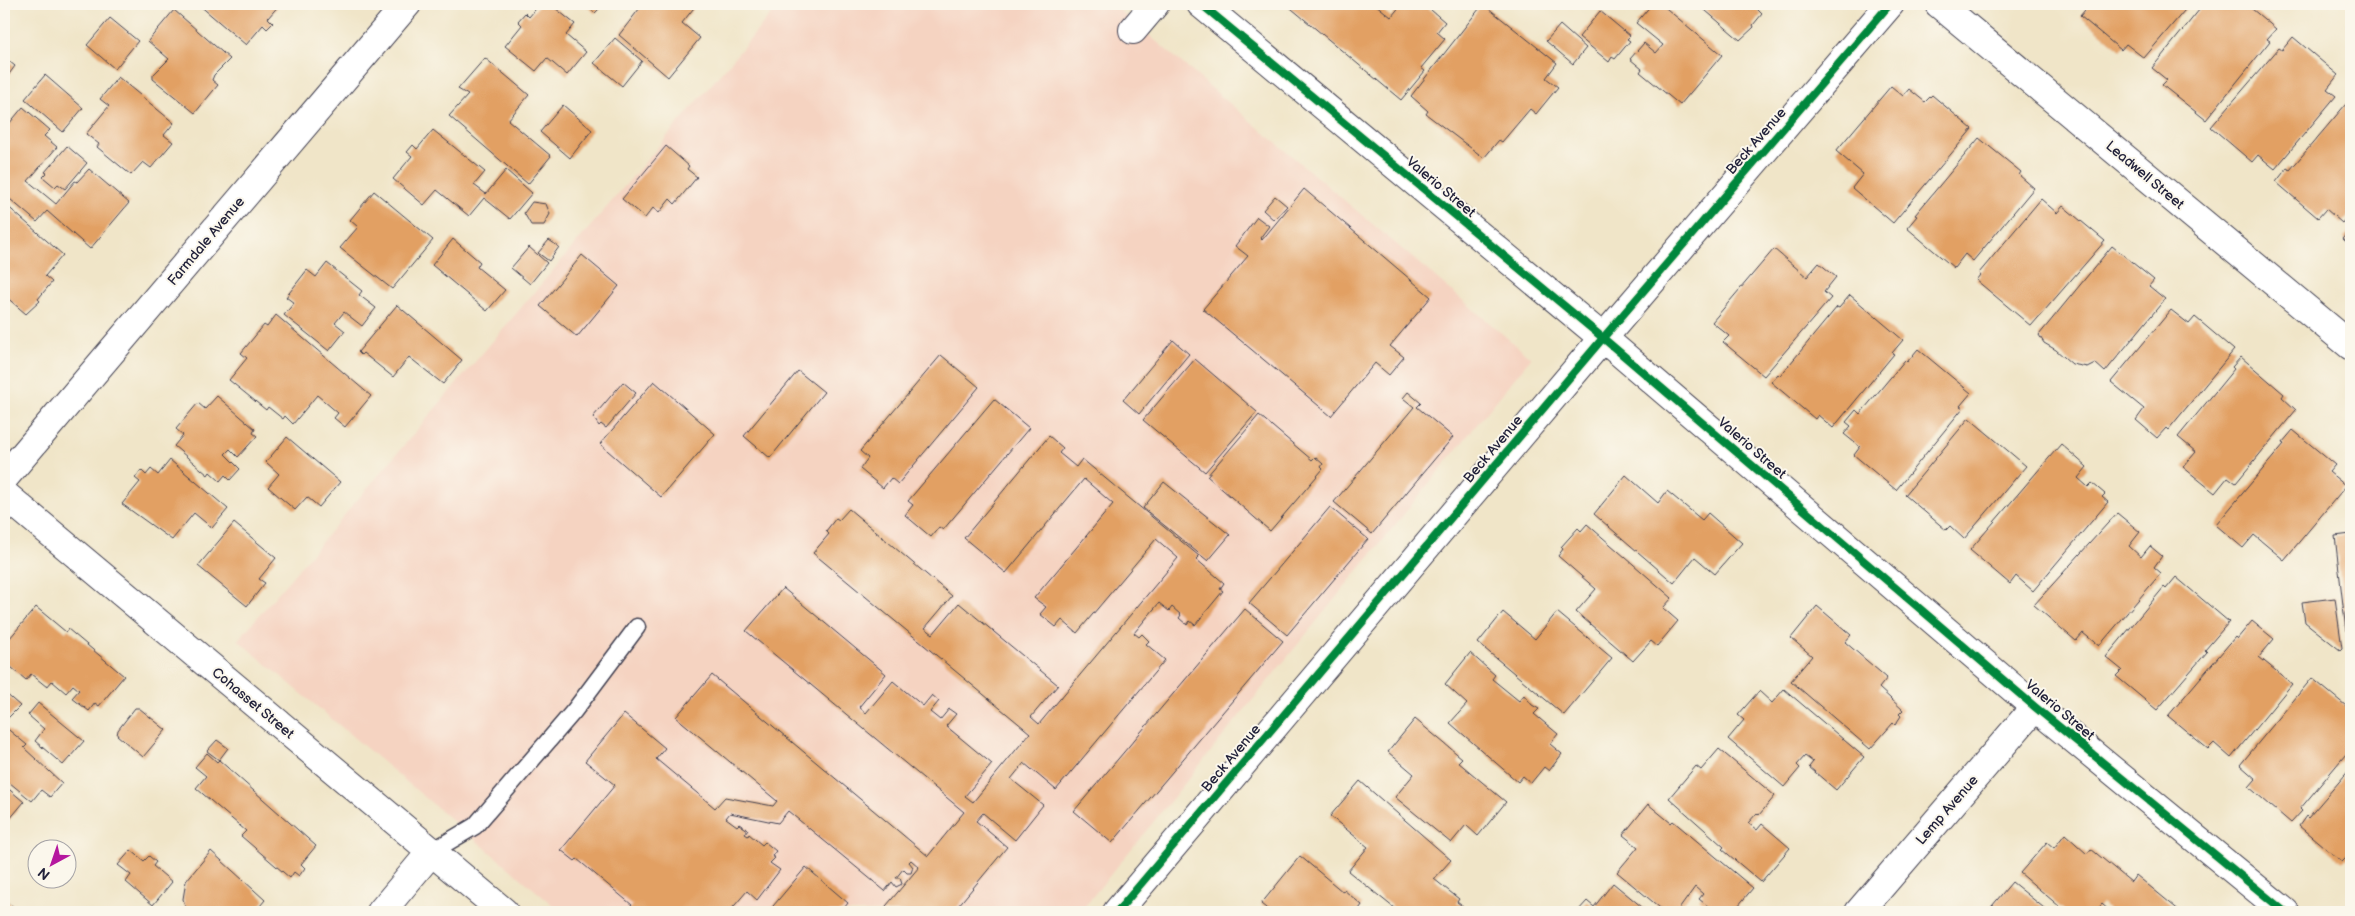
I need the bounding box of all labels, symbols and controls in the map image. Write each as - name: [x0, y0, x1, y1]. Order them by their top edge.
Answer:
- street label: Beck Avenue: [1722, 104, 1790, 178]
- street label: Leadwell Street: [2102, 137, 2188, 213]
- street label: Valerio Street: [1403, 153, 1480, 221]
- street label: Farmdale Avenue: [164, 193, 248, 289]
- street label: Beck Avenue: [1460, 412, 1526, 486]
- street label: Valerio Street: [1714, 414, 1790, 483]
- street label: Cohasset Street: [208, 664, 298, 743]
- street label: Valerio Street: [2022, 676, 2099, 744]
- street label: Beck Avenue: [1198, 721, 1264, 795]
- street label: Lemp Avenue: [1912, 772, 1982, 848]
- north arrow: [28, 838, 78, 888]
- text: N: [34, 864, 53, 883]

